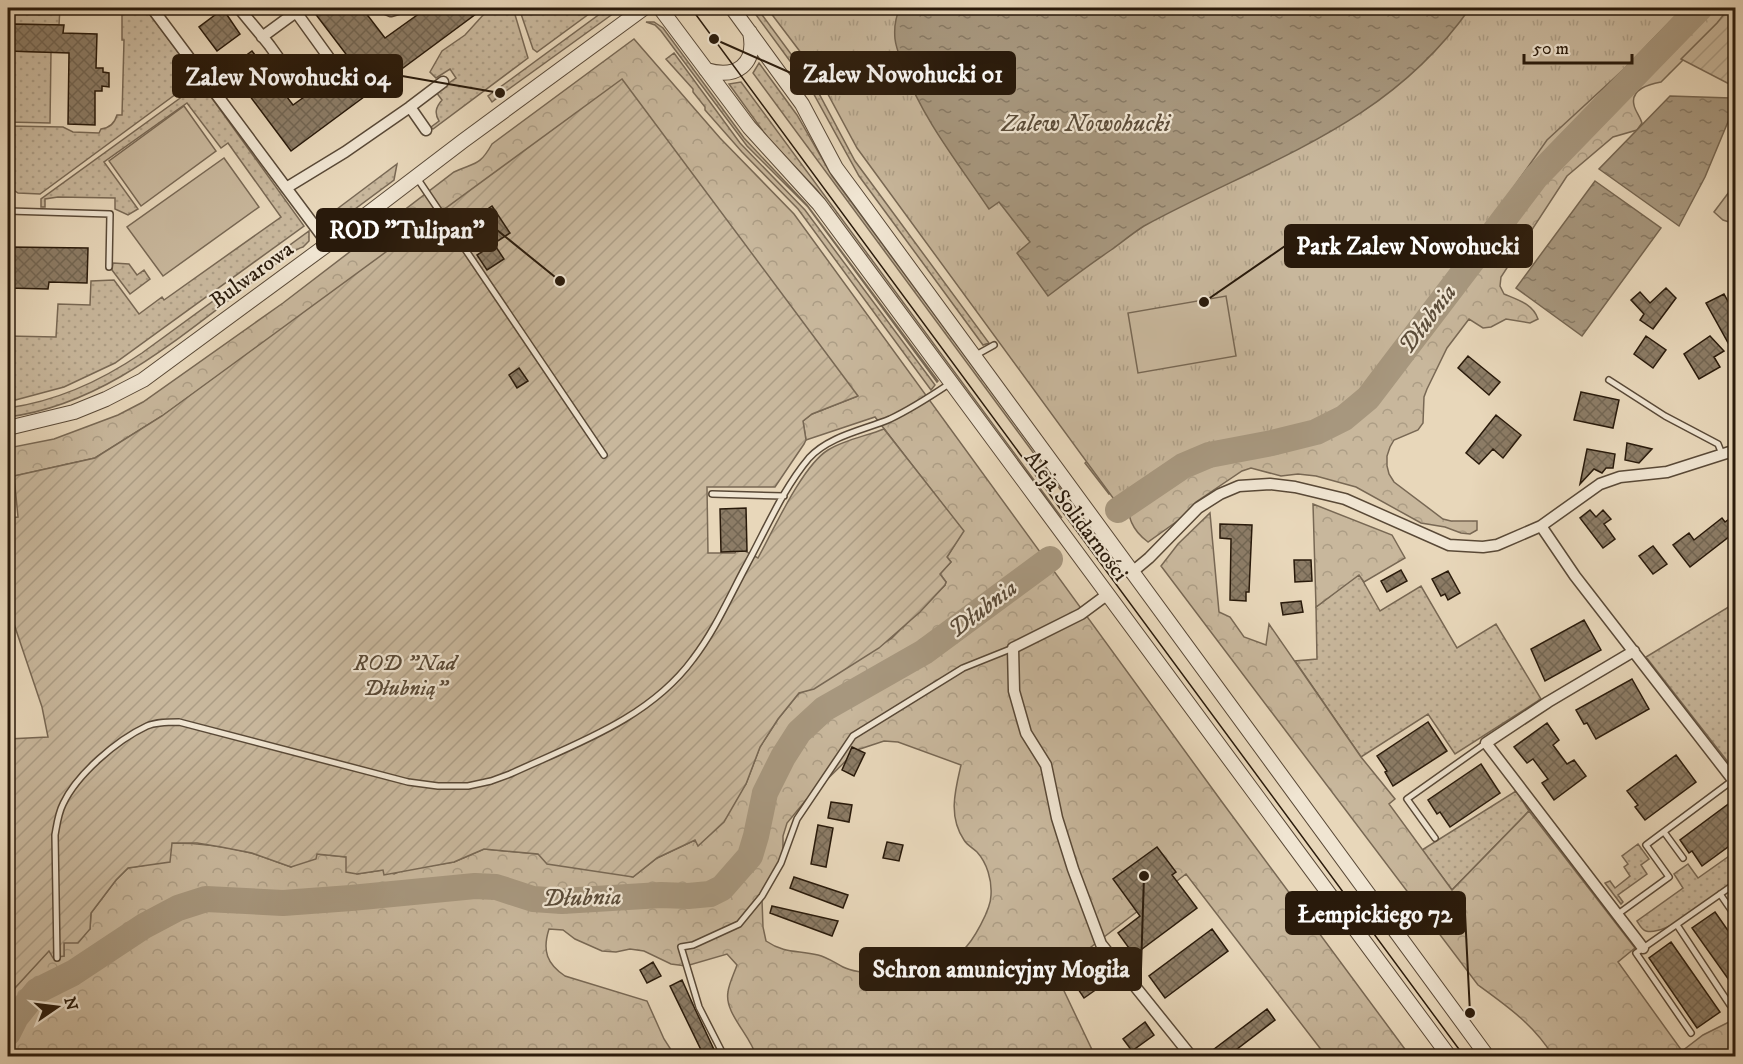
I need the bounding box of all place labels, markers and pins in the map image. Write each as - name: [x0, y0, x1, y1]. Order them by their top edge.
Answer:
- callout: Zalew Nowohucki 01: [791, 52, 1015, 94]
- callout: Zalew Nowohucki 04: [173, 55, 402, 97]
- callout: ROD "Tulipan": [317, 209, 497, 251]
- callout: Park Zalew Nowohucki: [1285, 225, 1532, 267]
- callout: Łempickiego 72: [1286, 892, 1465, 934]
- callout: Schron amunicyjny Mogiła: [860, 948, 1141, 990]

